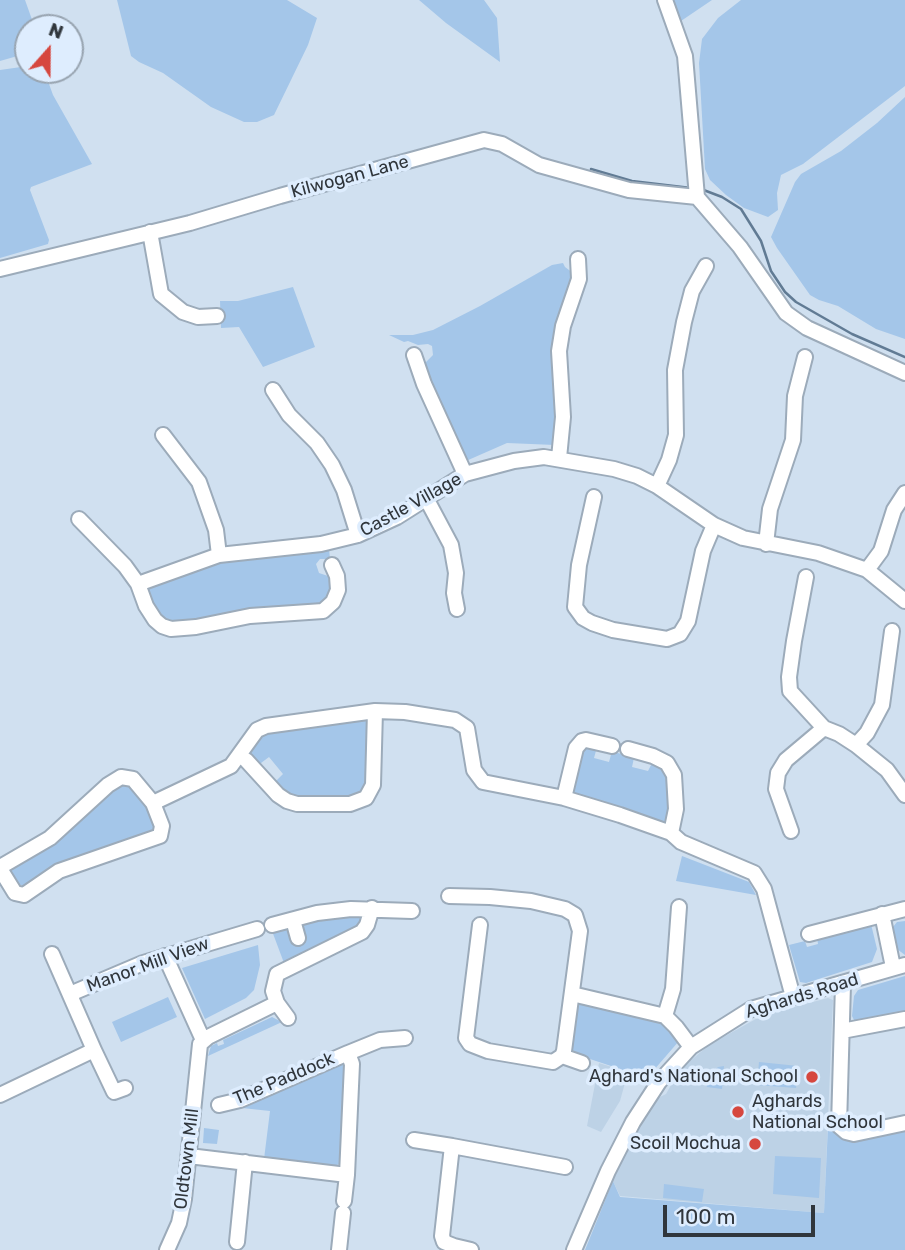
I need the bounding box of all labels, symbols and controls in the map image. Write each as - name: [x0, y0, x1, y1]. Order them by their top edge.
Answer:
- north arrow: [14, 14, 84, 84]
- text: N: [45, 18, 66, 44]
- street label: Kilwogan Lane: [289, 151, 411, 203]
- street label: Castle Village: [357, 468, 465, 542]
- street label: Manor Mill View: [84, 933, 212, 997]
- street label: Aghards Road: [743, 969, 861, 1023]
- street label: The Paddock: [230, 1048, 338, 1110]
- place label: Aghard's National School: [589, 1066, 798, 1088]
- marker: Aghard's National School: [804, 1069, 820, 1085]
- place label: Aghards National School: [752, 1091, 883, 1134]
- marker: Aghards National School: [730, 1104, 746, 1120]
- street label: Oldtown Mill: [170, 1107, 204, 1211]
- place label: Scoil Mochua: [630, 1133, 741, 1155]
- marker: Scoil Mochua: [747, 1136, 763, 1152]
- scale bar: [667, 1190, 819, 1234]
- text: 100 m: [676, 1204, 735, 1229]

